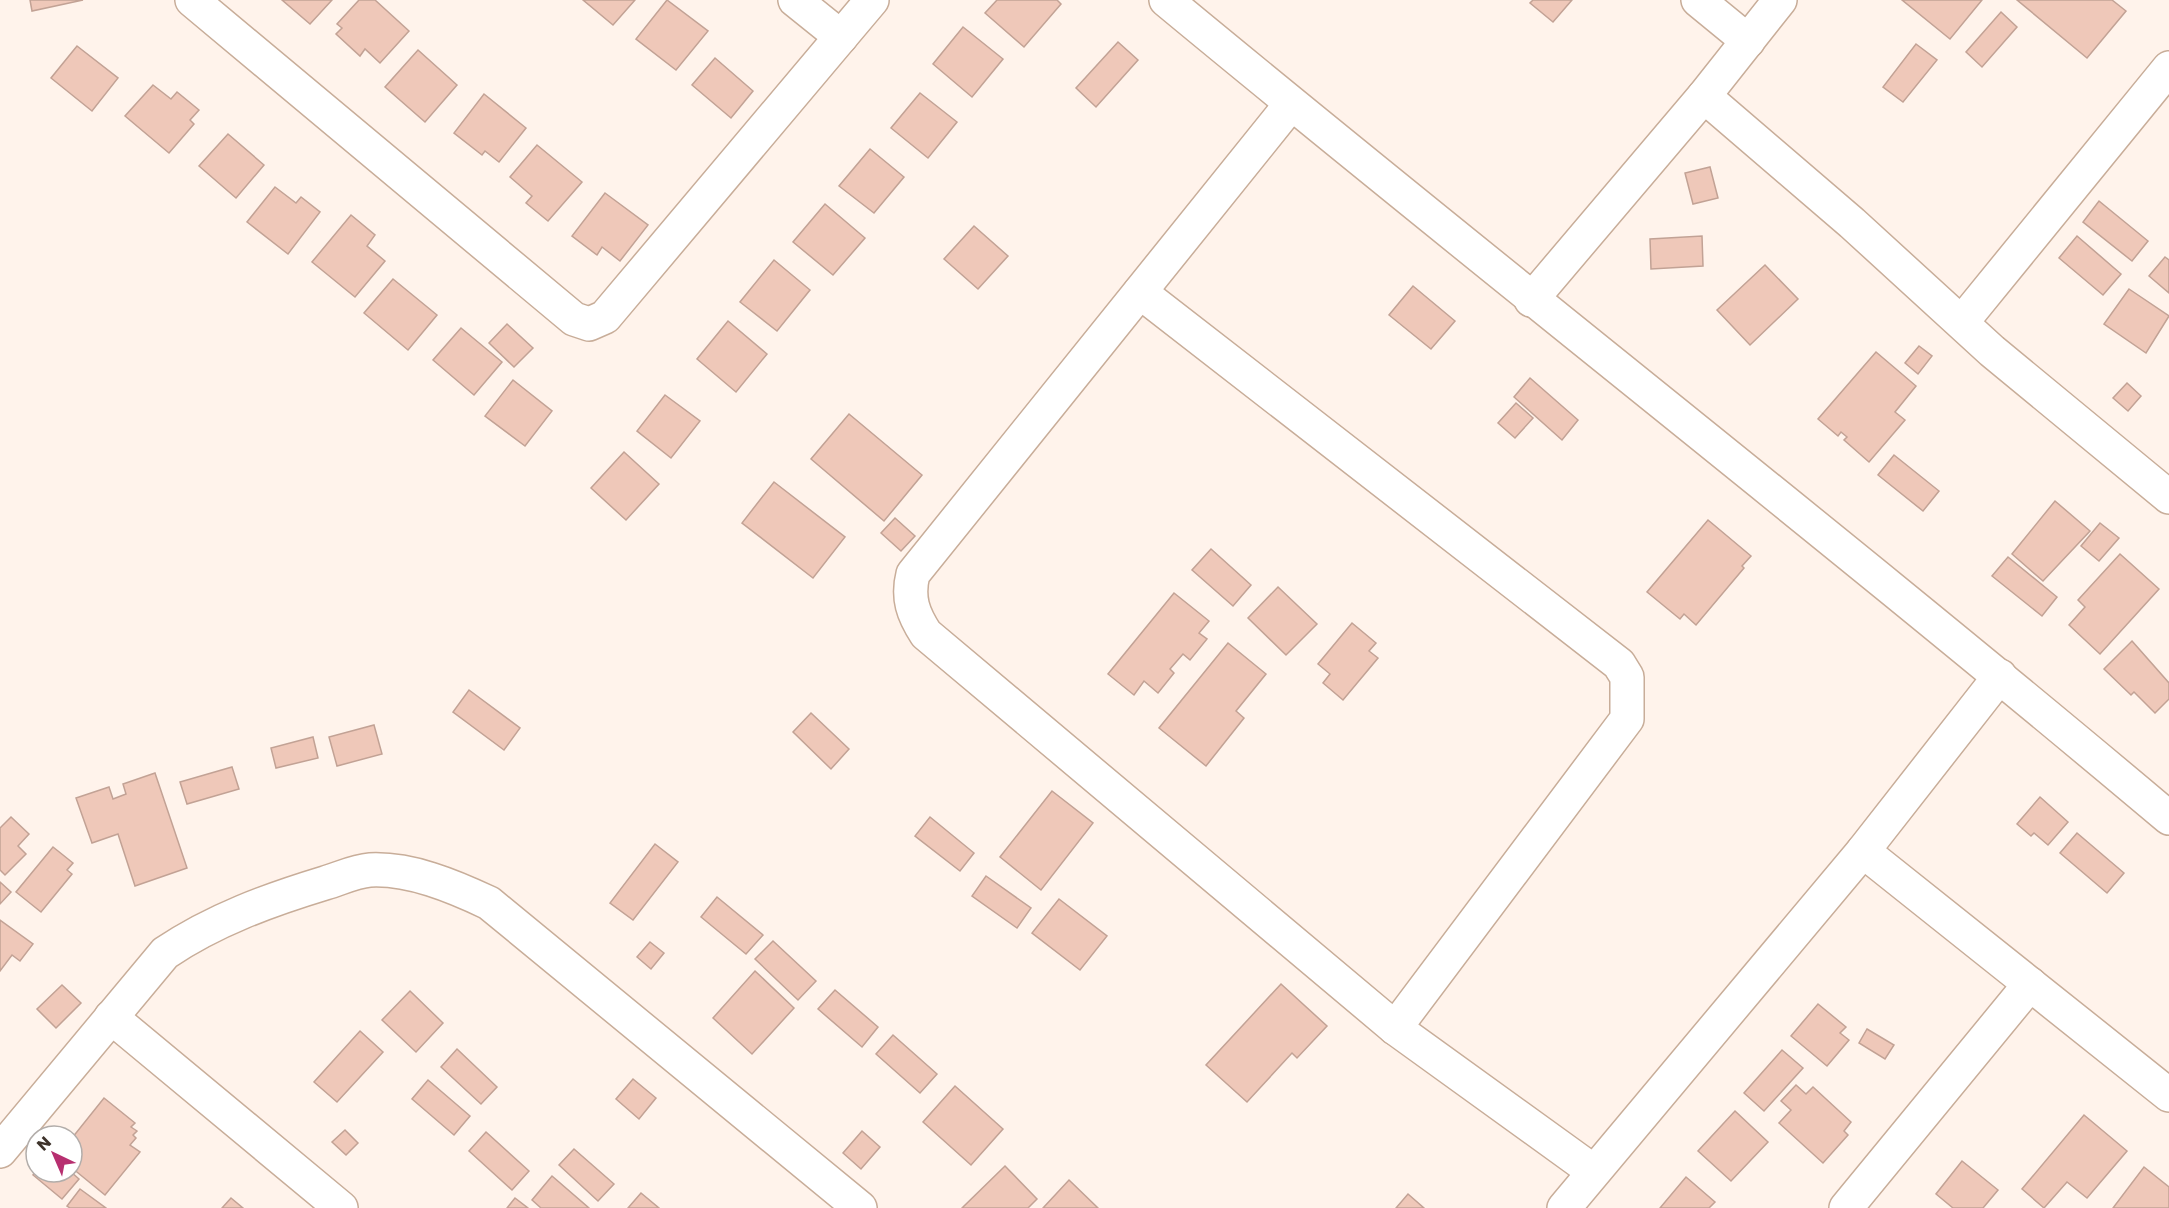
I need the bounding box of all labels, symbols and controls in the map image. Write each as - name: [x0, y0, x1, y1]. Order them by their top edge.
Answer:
- north arrow: [24, 1124, 84, 1184]
- text: N: [32, 1131, 56, 1156]

